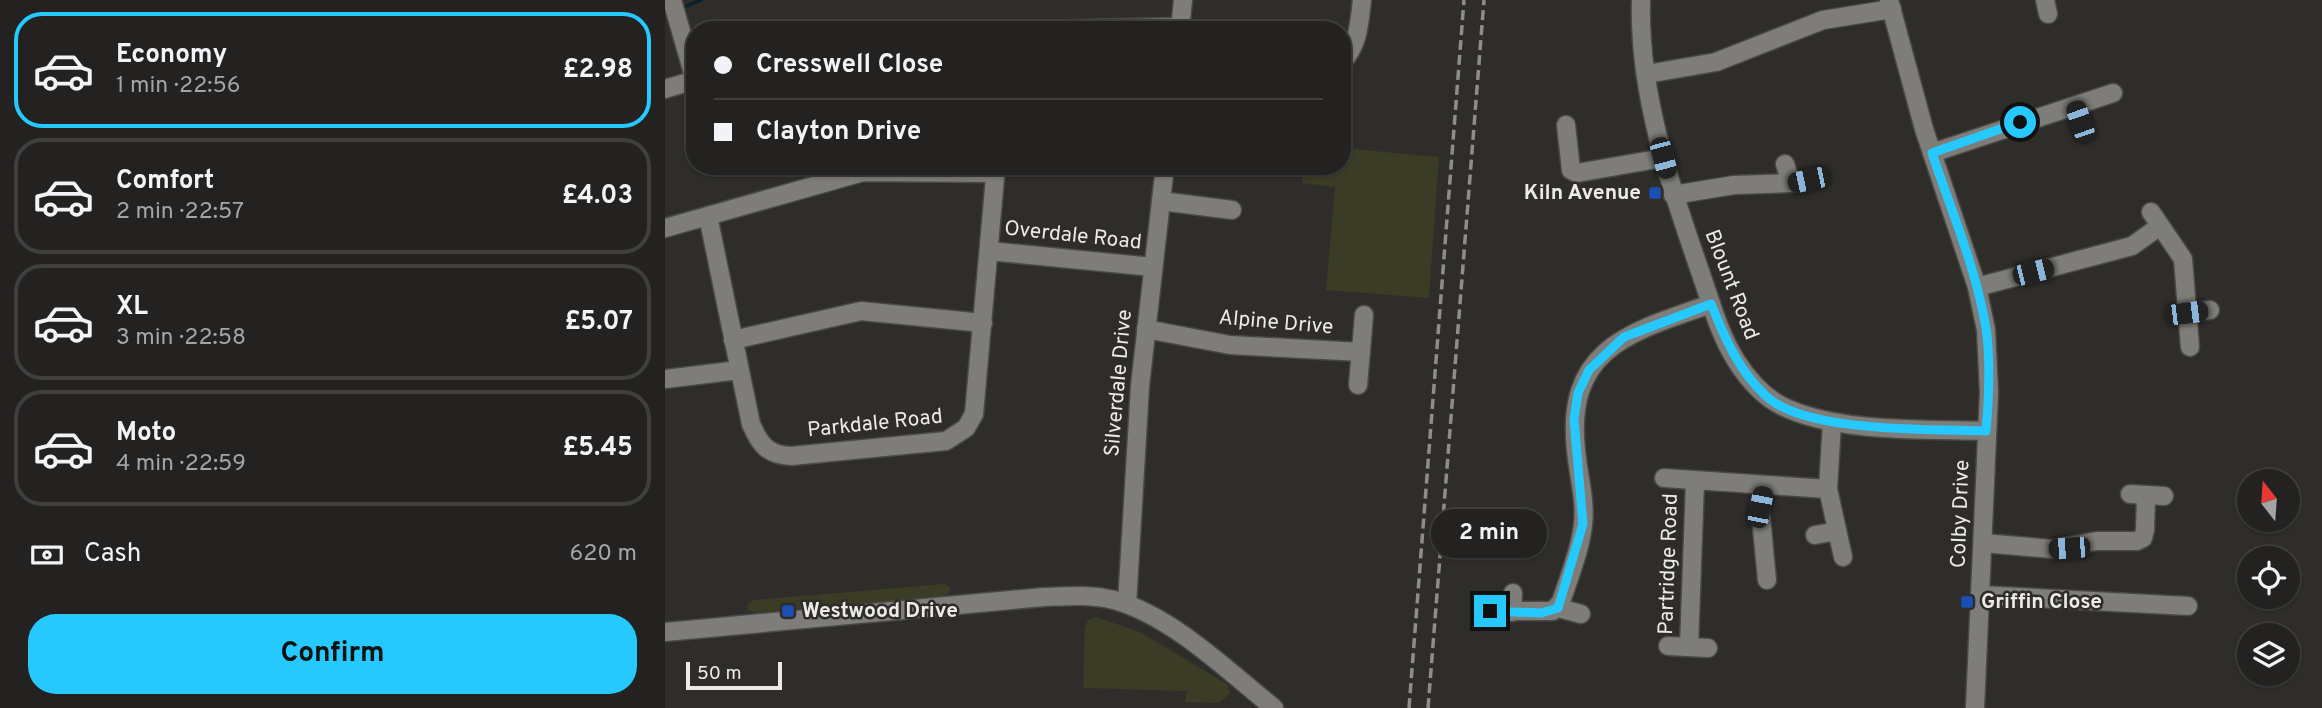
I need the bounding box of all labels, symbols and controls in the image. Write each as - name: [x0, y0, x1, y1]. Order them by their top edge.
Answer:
- icon: car: [32, 39, 95, 102]
- text: Economy: [116, 39, 227, 72]
- text: Cresswell Close: [756, 49, 943, 82]
- text: £2.98: [563, 54, 633, 87]
- text: 1 min · 22:56: [116, 72, 240, 101]
- car: [2064, 98, 2097, 144]
- route start: [2004, 106, 2036, 138]
- text: Clayton Drive: [756, 116, 921, 149]
- car: [1648, 135, 1679, 181]
- icon: car: [32, 165, 95, 228]
- text: Comfort: [116, 165, 214, 198]
- car: [1786, 165, 1831, 195]
- text: £4.03: [562, 180, 633, 213]
- place label: Kiln Avenue: [1524, 180, 1641, 207]
- marker: Kiln Avenue: [1647, 185, 1663, 201]
- text: 2 min · 22:57: [116, 198, 244, 227]
- street label: Overdale Road: [1003, 215, 1143, 257]
- street label: Blount Road: [1698, 226, 1764, 344]
- car: [2011, 257, 2056, 287]
- icon: car: [32, 291, 95, 354]
- text: XL: [116, 291, 148, 324]
- car: [2165, 300, 2210, 326]
- street label: Alpine Drive: [1217, 305, 1335, 341]
- text: £5.07: [565, 306, 633, 339]
- street label: Silverdale Drive: [1099, 308, 1139, 458]
- text: 3 min · 22:58: [116, 324, 246, 353]
- street label: Parkdale Road: [806, 403, 944, 445]
- icon: car: [32, 417, 95, 480]
- text: Moto: [116, 417, 176, 450]
- text: £5.45: [563, 432, 633, 465]
- text: 4 min · 22:59: [116, 450, 246, 479]
- street label: Colby Drive: [1946, 459, 1976, 569]
- north arrow: [2237, 469, 2299, 532]
- map controls: [2237, 469, 2300, 686]
- car: [1746, 484, 1775, 530]
- street label: Partridge Road: [1653, 493, 1685, 635]
- callout: 2 min: [1432, 510, 1548, 558]
- text: 2 min: [1459, 519, 1519, 548]
- icon: cash: [28, 536, 66, 574]
- car: [2048, 536, 2091, 560]
- text: Cash: [84, 538, 141, 571]
- text: 620 m: [570, 540, 637, 569]
- button: locate: [2237, 546, 2300, 609]
- place label: Griffin Close: [1981, 589, 2102, 616]
- marker: Griffin Close: [1959, 594, 1975, 610]
- route end: [1474, 595, 1506, 627]
- place label: Westwood Drive: [802, 598, 958, 625]
- marker: Westwood Drive: [780, 603, 796, 619]
- button: Confirm: [28, 614, 637, 694]
- button: layers: [2237, 623, 2300, 686]
- scale bar: [686, 659, 782, 691]
- text: 50 m: [697, 662, 742, 686]

